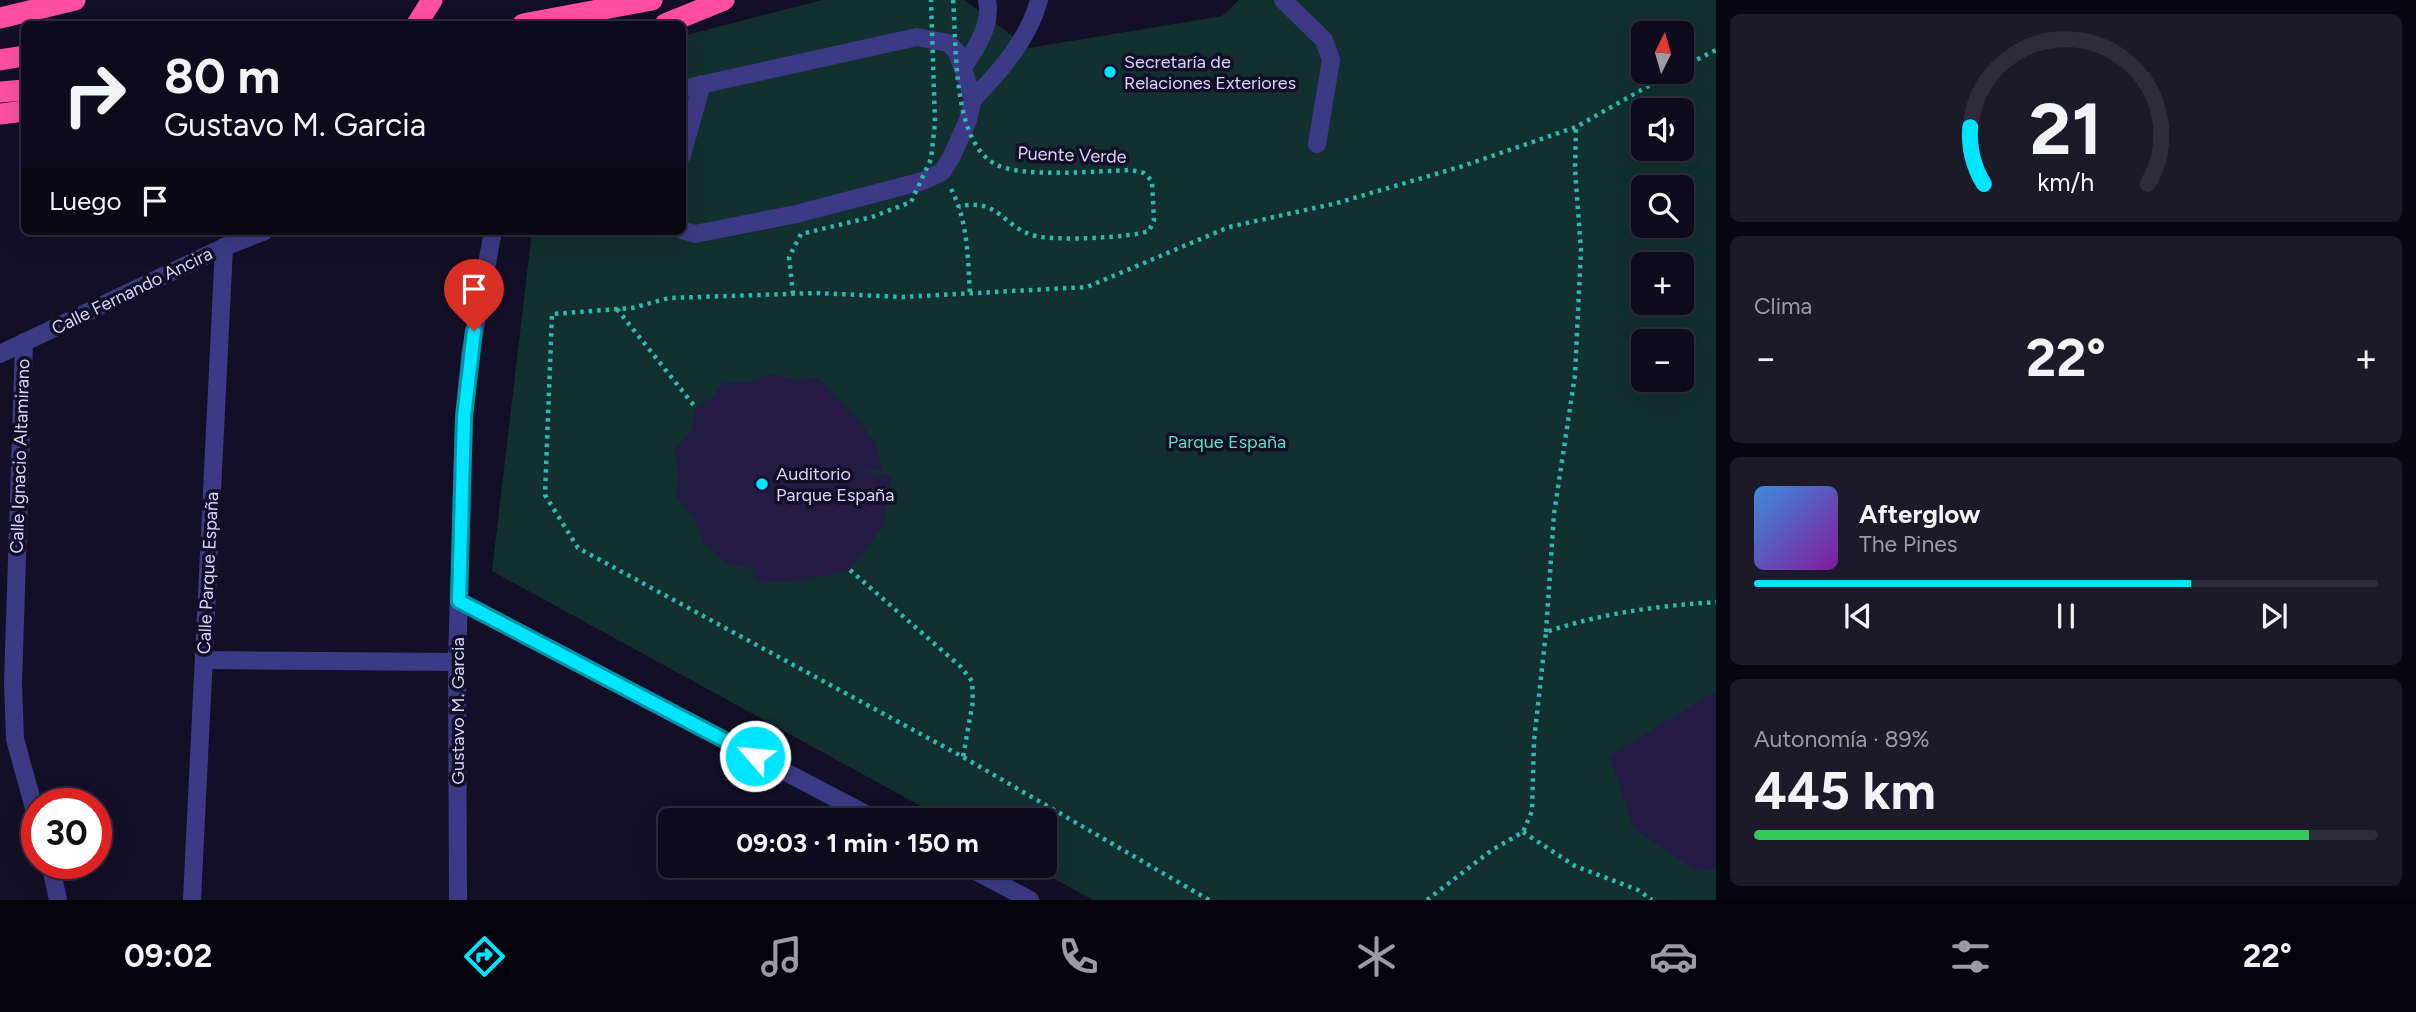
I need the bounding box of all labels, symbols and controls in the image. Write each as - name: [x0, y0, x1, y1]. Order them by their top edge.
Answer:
- north arrow: [1631, 21, 1694, 84]
- map controls: [1631, 21, 1694, 392]
- text: 80 m: [164, 46, 280, 105]
- icon: right: [49, 49, 140, 140]
- place label: Secretaría de Relaciones Exteriores: [1124, 51, 1296, 94]
- marker: Secretaría de Relaciones Exteriores: [1102, 64, 1118, 80]
- text: 21: [2030, 85, 2102, 172]
- button: sound: [1631, 98, 1694, 161]
- text: Gustavo M. Garcia: [164, 106, 426, 144]
- street label: Puente Verde: [1017, 142, 1127, 168]
- text: km/h: [2037, 167, 2095, 197]
- button: search: [1631, 175, 1694, 238]
- icon: arrive: [136, 182, 174, 220]
- text: Luego: [49, 185, 122, 217]
- street label: Calle Fernando Ancira: [48, 243, 216, 339]
- button: +: [1631, 252, 1694, 315]
- pin: [444, 259, 504, 331]
- icon: arrive: [455, 270, 493, 308]
- text: Clima: [1754, 292, 1812, 320]
- text: 22°: [2026, 327, 2106, 389]
- button: −: [1631, 329, 1694, 392]
- text: −: [1754, 335, 1778, 381]
- text: +: [2354, 335, 2378, 381]
- street label: Calle Ignacio Altamirano: [6, 358, 34, 554]
- park label: Parque España: [1168, 431, 1286, 453]
- place label: Auditorio Parque España: [776, 463, 894, 506]
- marker: Auditorio Parque España: [754, 476, 770, 492]
- street label: Calle Parque España: [193, 491, 223, 655]
- text: Afterglow: [1859, 498, 1981, 530]
- text: The Pines: [1859, 530, 1958, 558]
- icon: previous: [1839, 597, 1877, 635]
- icon: pause: [2047, 597, 2085, 635]
- icon: next: [2255, 597, 2293, 635]
- street label: Gustavo M. Garcia: [447, 637, 469, 785]
- position arrow: [718, 719, 792, 793]
- text: Autonomía · 89%: [1754, 725, 1930, 753]
- text: 445 km: [1754, 760, 1936, 822]
- speed limit sign: 30: [21, 788, 112, 879]
- text: 09:03 · 1 min · 150 m: [736, 827, 979, 859]
- icon: directions: [460, 932, 509, 981]
- icon: music: [757, 932, 806, 981]
- icon: phone: [1054, 932, 1103, 981]
- icon: climate: [1352, 932, 1401, 981]
- icon: car: [1649, 932, 1698, 981]
- icon: filters: [1946, 932, 1995, 981]
- text: 09:02: [124, 937, 212, 975]
- text: 22°: [2243, 937, 2292, 975]

